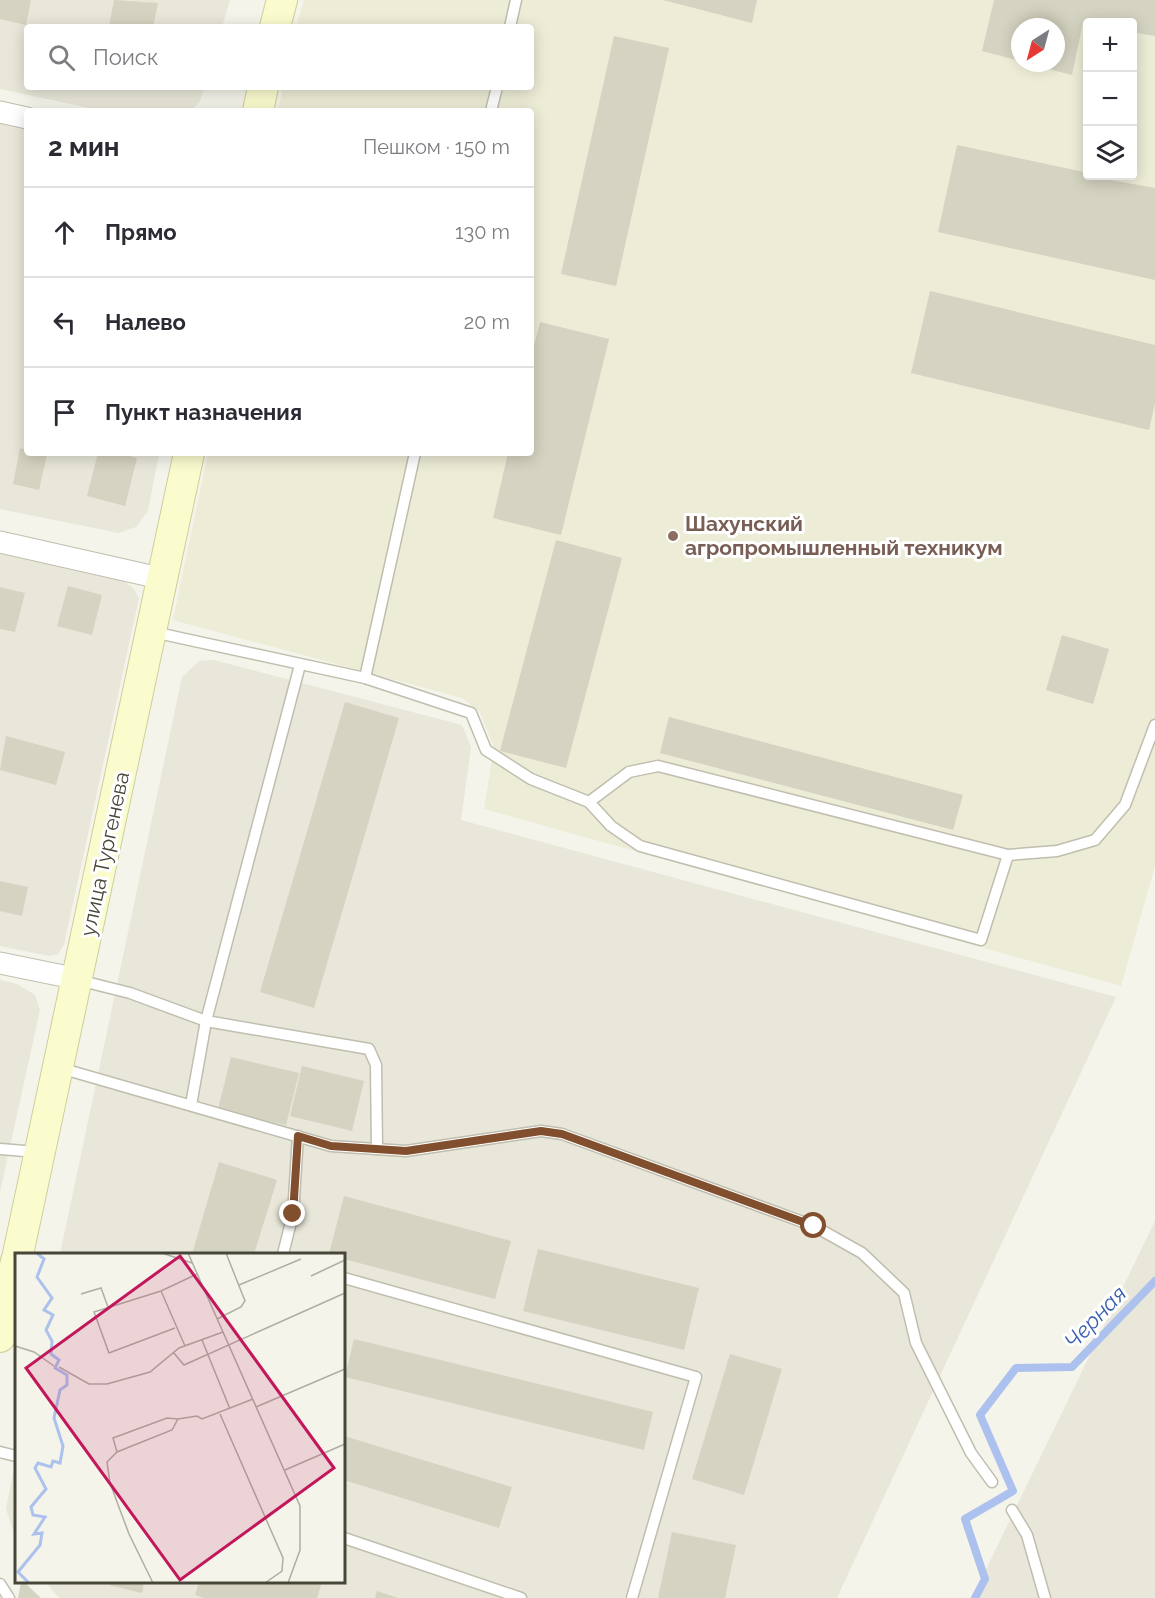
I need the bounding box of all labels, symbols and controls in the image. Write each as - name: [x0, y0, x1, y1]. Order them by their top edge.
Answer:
- north arrow: [1011, 18, 1065, 72]
- map controls: [1083, 18, 1137, 180]
- button: +: [1083, 18, 1137, 72]
- search box: [24, 24, 534, 90]
- icon: search: [45, 41, 78, 74]
- text: Поиск: [93, 44, 158, 70]
- button: −: [1083, 72, 1137, 126]
- button: layers: [1083, 126, 1137, 180]
- text: 2 мин: [48, 132, 120, 162]
- text: Пешком · 150 m: [363, 135, 510, 159]
- icon: ahead: [48, 216, 81, 249]
- text: Прямо: [105, 219, 177, 245]
- text: 130 m: [455, 220, 510, 244]
- icon: left: [48, 306, 81, 339]
- text: Налево: [105, 309, 186, 335]
- text: 20 m: [464, 310, 510, 334]
- icon: arrive: [48, 396, 81, 429]
- text: Пункт назначения: [105, 399, 302, 425]
- place label: Шахунский агропромышленный техникум: [685, 511, 1003, 560]
- marker: Шахунский агропромышленный техникум: [666, 529, 680, 543]
- street label: улица Тургенева: [75, 769, 134, 939]
- route end: [279, 1200, 305, 1226]
- route start: [800, 1212, 826, 1238]
- inset map: [15, 1253, 345, 1583]
- water label: Черная: [1059, 1280, 1131, 1354]

